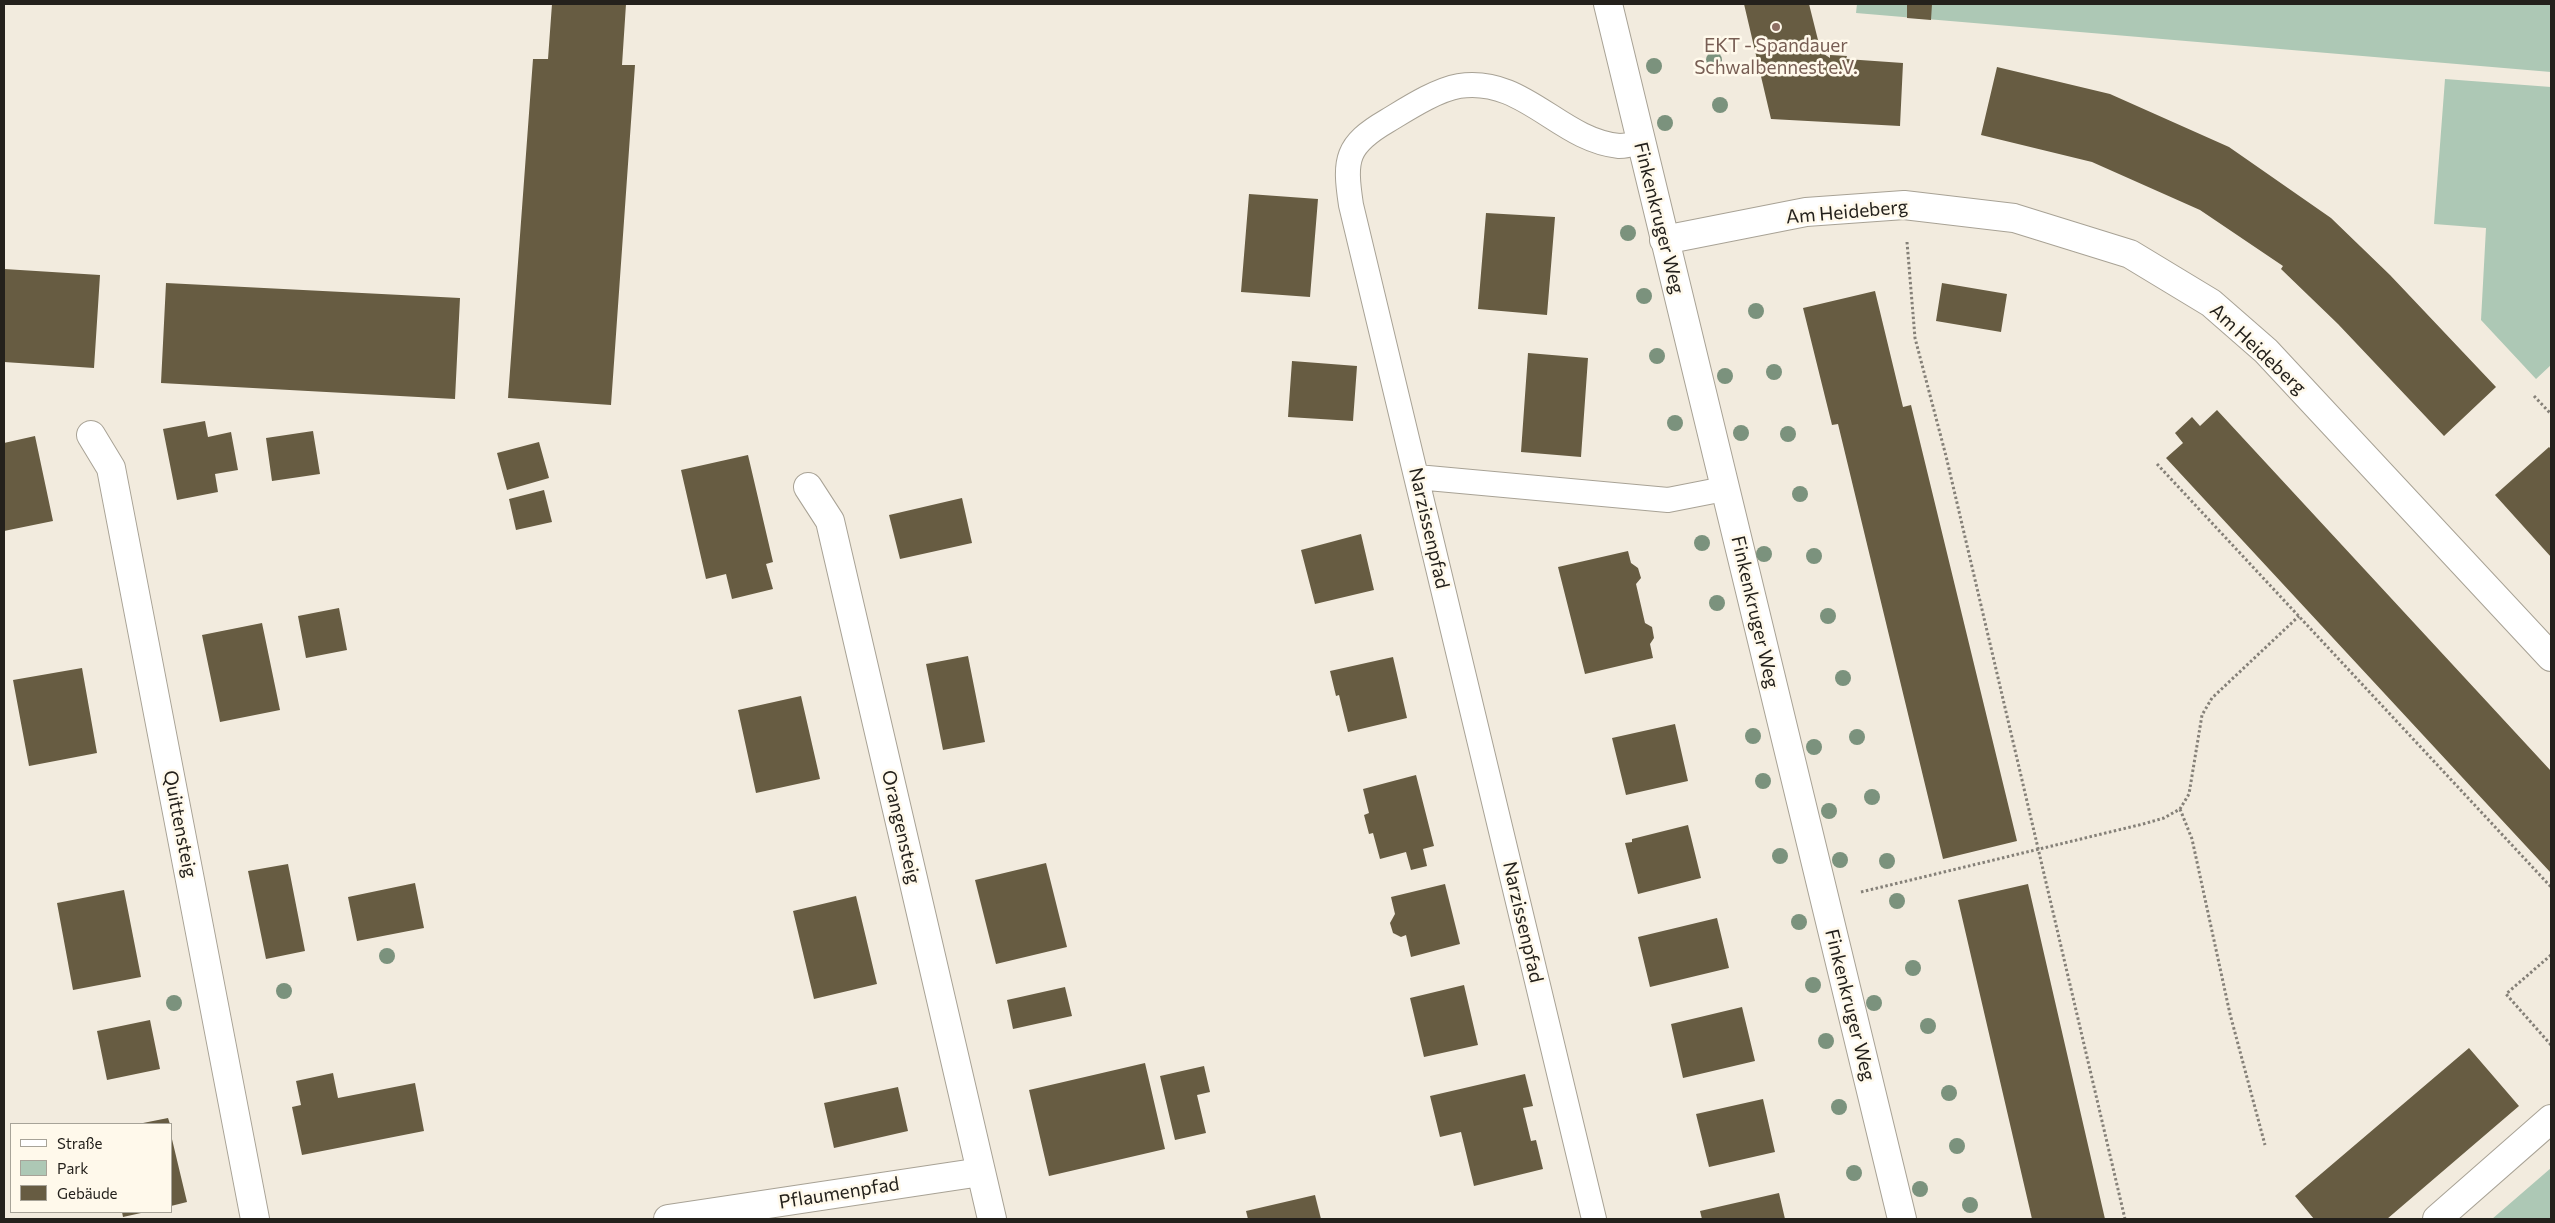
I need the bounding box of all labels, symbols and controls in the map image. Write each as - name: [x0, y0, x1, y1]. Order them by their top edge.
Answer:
- marker: EKT - Spandauer Schwalbennest e.V.: [1770, 21, 1782, 33]
- place label: EKT - Spandauer Schwalbennest e.V.: [1694, 35, 1858, 79]
- street label: Finkenkruger Weg: [1629, 140, 1689, 296]
- street label: Am Heideberg: [1785, 195, 1909, 229]
- street label: Am Heideberg: [2205, 299, 2311, 399]
- street label: Narzissenpfad: [1404, 465, 1454, 591]
- street label: Finkenkruger Weg: [1726, 534, 1784, 690]
- street label: Quittensteig: [158, 768, 202, 880]
- street label: Orangensteig: [877, 768, 925, 886]
- street label: Narzissenpfad: [1498, 859, 1548, 985]
- street label: Finkenkruger Weg: [1820, 927, 1880, 1083]
- legend: [10, 1123, 172, 1213]
- text: Straße: [57, 1134, 103, 1152]
- text: Park: [57, 1159, 88, 1177]
- street label: Pflaumenpfad: [777, 1172, 901, 1214]
- text: Gebäude: [57, 1184, 118, 1202]

